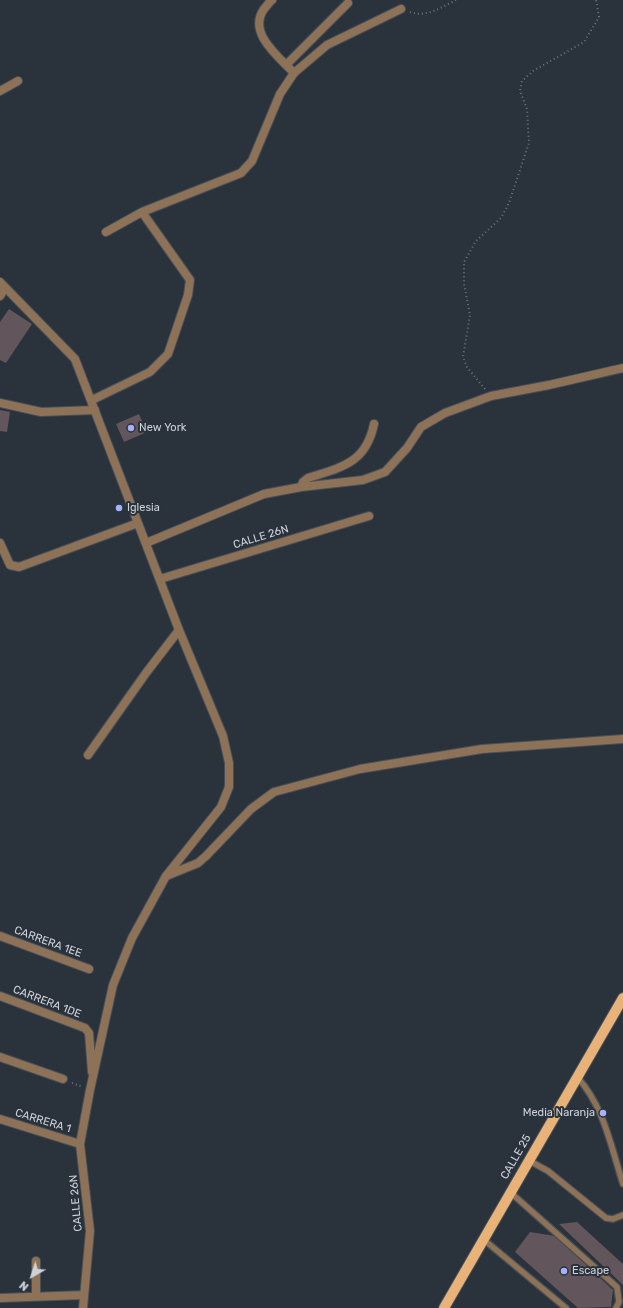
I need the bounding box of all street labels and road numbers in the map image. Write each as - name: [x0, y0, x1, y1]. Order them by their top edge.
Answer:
- street label: CALLE 26N: [232, 522, 290, 552]
- street label: CARRERA 1EE: [12, 924, 84, 960]
- street label: CARRERA 1DE: [11, 983, 83, 1021]
- street label: CARRERA 1: [13, 1106, 73, 1136]
- street label: CALLE 25: [498, 1132, 534, 1182]
- street label: CALLE 26N: [67, 1174, 85, 1232]

